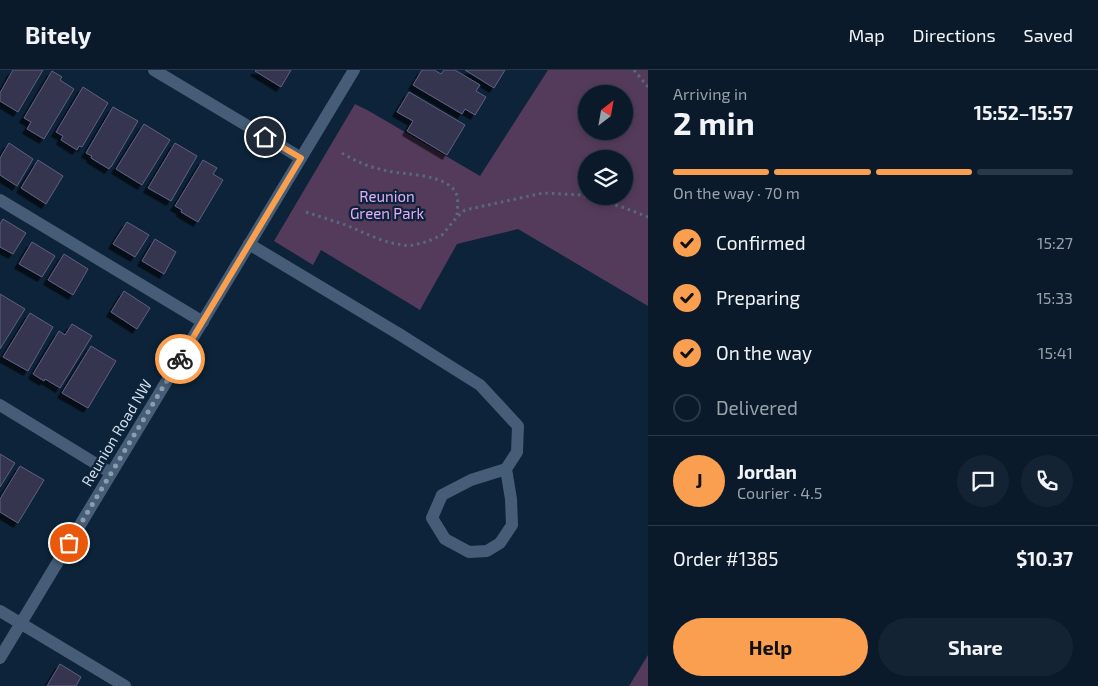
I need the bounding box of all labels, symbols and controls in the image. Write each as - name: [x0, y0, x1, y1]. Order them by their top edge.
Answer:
- text: Bitely: [25, 20, 91, 49]
- text: Map: [848, 24, 885, 46]
- text: Directions: [913, 24, 996, 46]
- text: Saved: [1024, 24, 1073, 46]
- text: Arriving in: [673, 84, 747, 103]
- north arrow: [578, 85, 632, 140]
- map controls: [578, 85, 633, 205]
- text: 15:52–15:57: [974, 101, 1073, 124]
- text: 2 min: [673, 103, 755, 141]
- pin: [244, 116, 286, 158]
- icon: home: [251, 123, 279, 151]
- button: layers: [578, 150, 633, 205]
- text: On the way · 70 m: [673, 183, 800, 202]
- park label: Reunion Green Park: [350, 187, 424, 222]
- icon: check: [673, 229, 701, 257]
- text: Confirmed: [716, 231, 806, 254]
- text: 15:27: [1037, 233, 1073, 252]
- icon: check: [673, 284, 701, 312]
- text: Preparing: [716, 286, 800, 309]
- text: 15:33: [1036, 288, 1073, 307]
- courier: [155, 334, 205, 384]
- icon: check: [673, 339, 701, 367]
- text: On the way: [716, 341, 812, 364]
- text: 15:41: [1038, 343, 1073, 362]
- icon: bike: [166, 345, 194, 373]
- street label: Reunion Road NW: [77, 376, 155, 489]
- text: Delivered: [716, 396, 798, 419]
- button: chat: [957, 455, 1009, 507]
- button: phone: [1021, 455, 1073, 507]
- text: Jordan: [737, 460, 797, 483]
- text: J: [695, 469, 703, 492]
- text: Courier · 4.5: [737, 483, 822, 502]
- pin: [48, 522, 90, 564]
- icon: bag: [55, 529, 83, 557]
- text: Order #1385: [673, 547, 779, 570]
- text: $10.37: [1016, 547, 1073, 570]
- button: Help: [673, 618, 868, 676]
- button: Share: [878, 618, 1073, 676]

